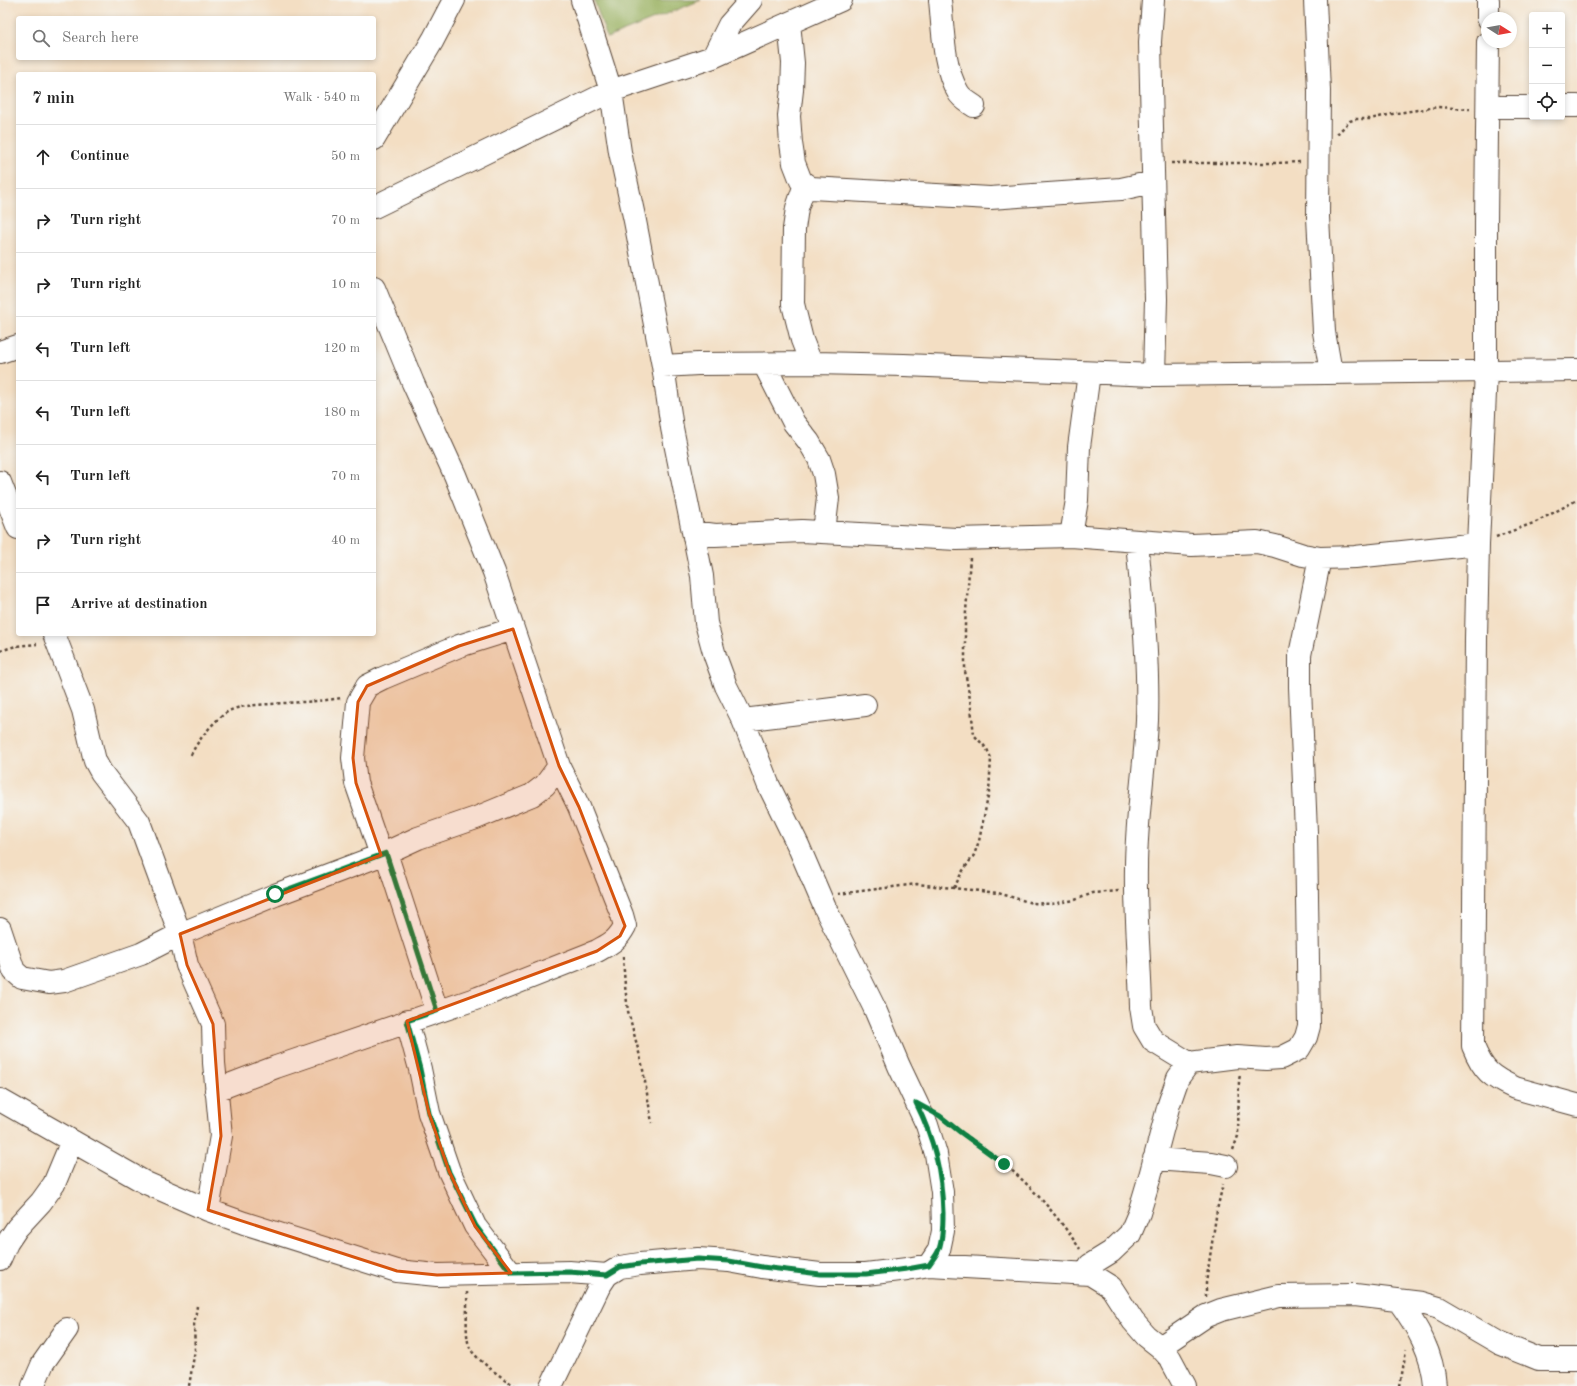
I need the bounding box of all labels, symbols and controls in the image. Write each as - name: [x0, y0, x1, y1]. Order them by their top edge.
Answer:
- north arrow: [1481, 12, 1517, 48]
- map controls: [1529, 12, 1565, 120]
- button: +: [1529, 12, 1565, 48]
- search box: [16, 16, 376, 60]
- icon: search: [30, 27, 52, 49]
- text: Search here: [62, 31, 139, 46]
- button: −: [1529, 48, 1565, 84]
- button: locate: [1529, 84, 1565, 120]
- text: 7 min: [32, 90, 75, 107]
- text: Walk · 540 m: [283, 91, 360, 104]
- icon: ahead: [32, 146, 54, 168]
- text: Continue: [70, 149, 129, 164]
- text: 50 m: [331, 150, 360, 163]
- icon: right: [32, 210, 54, 232]
- text: Turn right: [70, 213, 141, 228]
- text: 70 m: [331, 214, 360, 227]
- icon: right: [32, 274, 54, 296]
- text: Turn right: [70, 277, 141, 292]
- text: 10 m: [331, 278, 360, 291]
- icon: left: [32, 338, 54, 360]
- text: Turn left: [70, 341, 130, 356]
- text: 120 m: [323, 342, 360, 355]
- icon: left: [32, 402, 54, 424]
- text: Turn left: [70, 405, 130, 420]
- text: 180 m: [323, 406, 360, 419]
- icon: left: [32, 466, 54, 488]
- text: Turn left: [70, 469, 130, 484]
- text: 70 m: [331, 470, 360, 483]
- icon: right: [32, 530, 54, 552]
- text: Turn right: [70, 533, 141, 548]
- text: 40 m: [331, 534, 360, 547]
- icon: arrive: [32, 594, 54, 616]
- text: Arrive at destination: [70, 597, 208, 612]
- route start: [266, 885, 284, 903]
- route end: [995, 1155, 1013, 1173]

